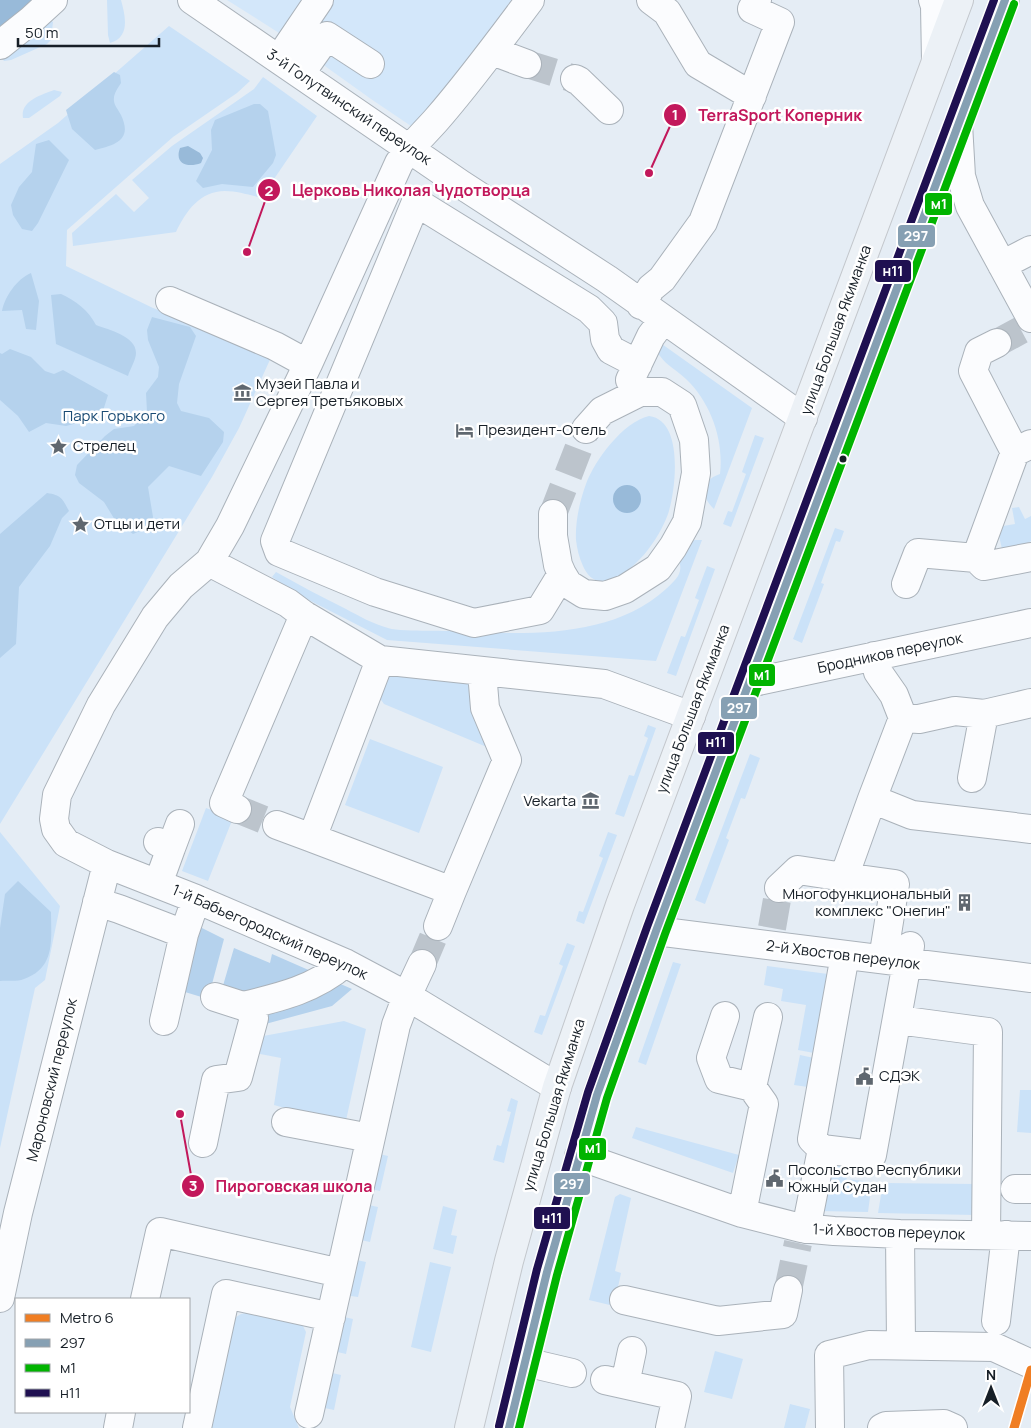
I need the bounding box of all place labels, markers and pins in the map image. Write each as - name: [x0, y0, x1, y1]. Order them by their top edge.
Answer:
- callout: TerraSport Коперник: [663, 100, 872, 131]
- callout: Церковь Николая Чудотворца: [257, 175, 540, 206]
- place label: Музей Павла и Сергея Третьяковых: [256, 373, 403, 411]
- museum icon: Музей Павла и Сергея Третьяковых: [232, 383, 252, 403]
- place label: Президент-Отель: [478, 419, 606, 440]
- hotel icon: Президент-Отель: [454, 420, 474, 440]
- place label: Стрелец: [73, 435, 136, 456]
- place icon: Стрелец: [49, 436, 69, 456]
- unlabelled marker: [838, 454, 848, 464]
- place label: Отцы и дети: [94, 513, 180, 534]
- place icon: Отцы и дети: [70, 514, 90, 534]
- place label: Vekarta: [524, 790, 576, 811]
- museum icon: Vekarta: [580, 791, 600, 811]
- place label: Многофункциональный комплекс "Онегин": [782, 883, 951, 921]
- building icon: Многофункциональный комплекс "Онегин": [955, 893, 975, 913]
- place label: СДЭК: [879, 1065, 920, 1086]
- public building icon: СДЭК: [855, 1066, 875, 1086]
- place label: Посольство Республики Южный Судан: [788, 1159, 961, 1197]
- public building icon: Посольство Республики Южный Судан: [764, 1169, 784, 1189]
- callout: Пироговская школа: [180, 1171, 382, 1202]

